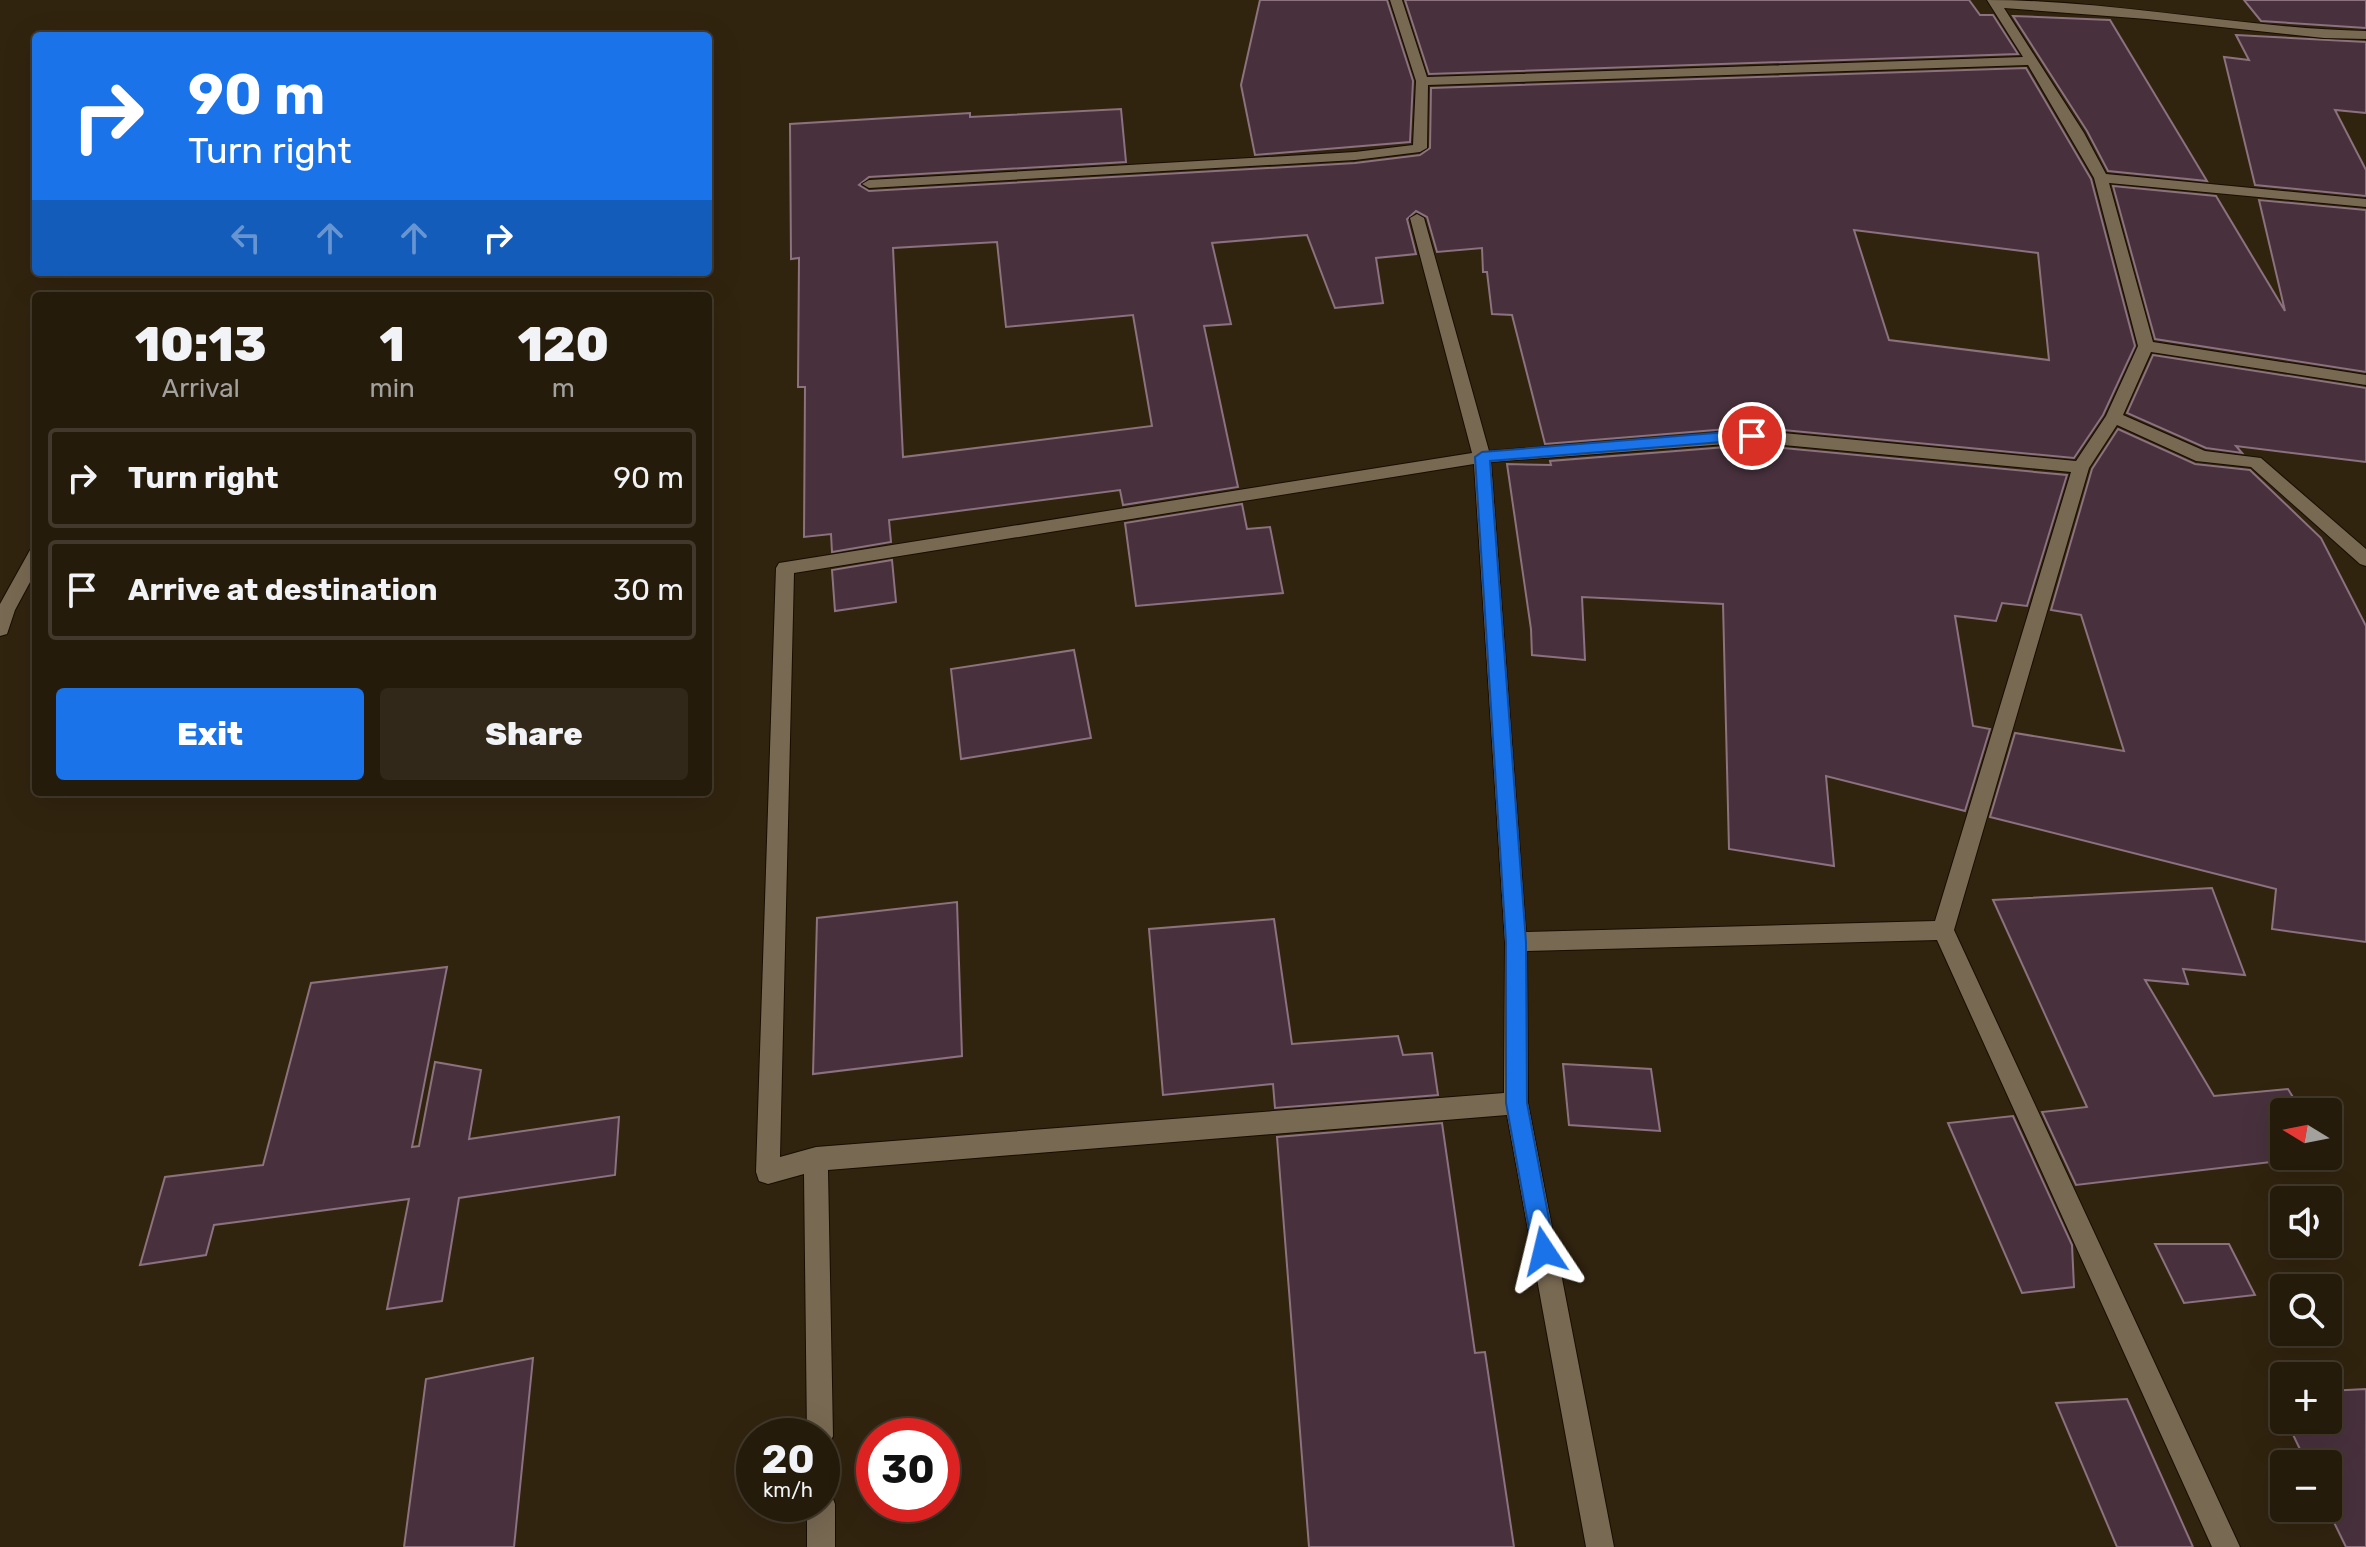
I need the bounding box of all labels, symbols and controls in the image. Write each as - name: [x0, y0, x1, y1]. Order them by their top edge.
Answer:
- text: 90 m: [188, 62, 325, 128]
- icon: right: [56, 64, 160, 168]
- text: Turn right: [188, 129, 352, 172]
- icon: left: [224, 216, 268, 260]
- icon: ahead: [308, 216, 352, 260]
- icon: ahead: [392, 216, 436, 260]
- icon: right: [476, 216, 520, 260]
- text: 10:13: [135, 316, 267, 373]
- text: 1: [380, 316, 405, 373]
- text: 120: [518, 316, 609, 373]
- text: Arrival: [162, 373, 240, 404]
- text: min: [370, 373, 415, 404]
- text: m: [552, 373, 575, 404]
- pin: [1718, 402, 1786, 470]
- icon: arrive: [1730, 414, 1774, 458]
- icon: right: [60, 456, 104, 500]
- text: Turn right: [128, 460, 279, 496]
- text: 90 m: [613, 460, 684, 496]
- icon: arrive: [60, 568, 104, 612]
- text: Arrive at destination: [128, 572, 438, 608]
- text: 30 m: [613, 572, 684, 608]
- button: Exit: [56, 688, 364, 780]
- button: Share: [380, 688, 688, 780]
- north arrow: [2270, 1098, 2342, 1170]
- map controls: [2270, 1098, 2342, 1522]
- button: sound: [2270, 1186, 2342, 1258]
- position arrow: [1502, 1209, 1586, 1293]
- button: search: [2270, 1274, 2342, 1346]
- button: +: [2270, 1362, 2342, 1434]
- speed limit sign: 30: [856, 1418, 960, 1522]
- text: 20: [761, 1436, 815, 1483]
- button: −: [2270, 1450, 2342, 1522]
- text: km/h: [763, 1478, 813, 1502]

